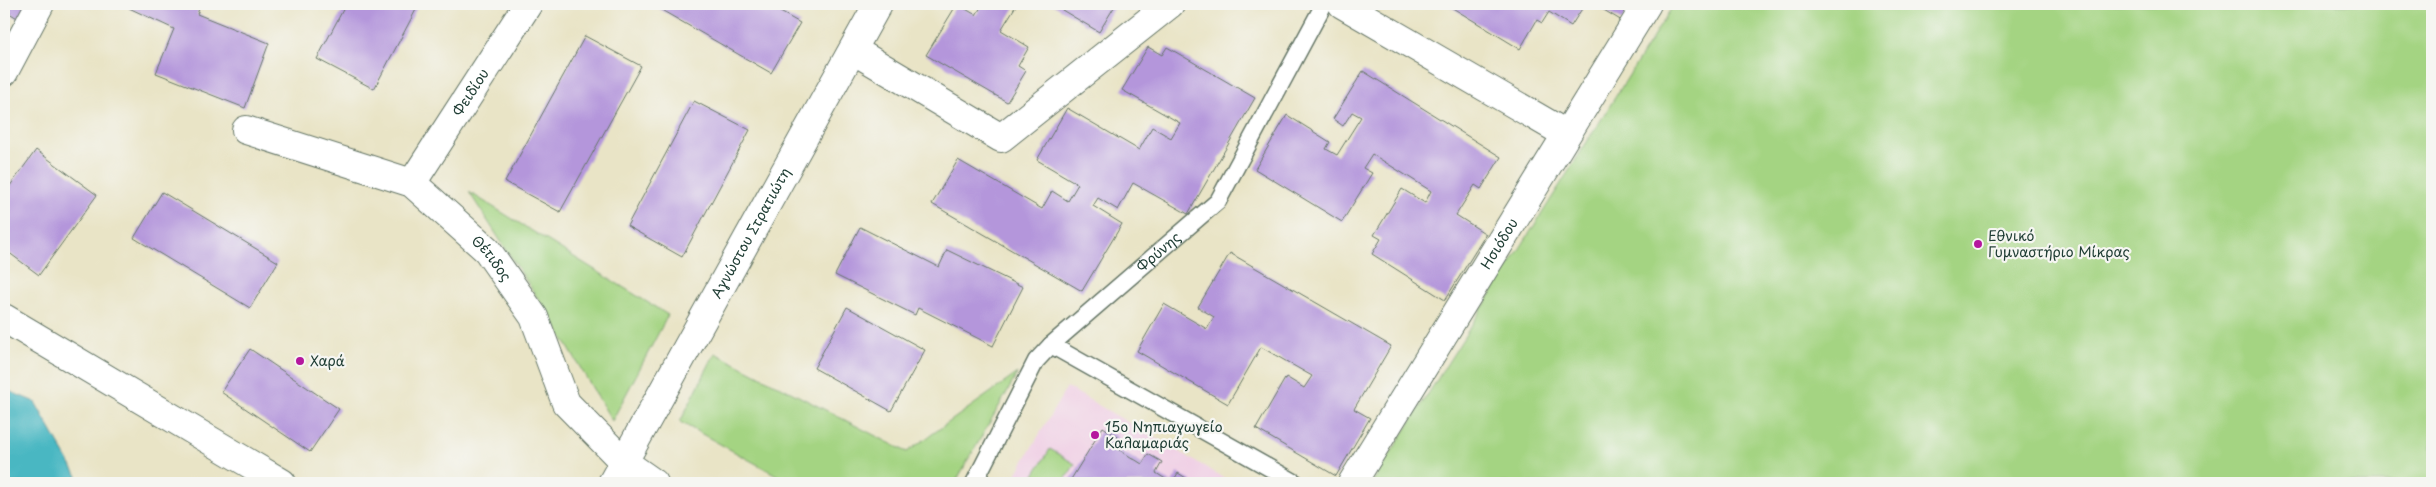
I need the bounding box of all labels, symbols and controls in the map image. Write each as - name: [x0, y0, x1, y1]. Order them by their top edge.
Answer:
- street label: Φειδίου: [447, 64, 494, 120]
- street label: Αγνώστου Στρατιώτη: [706, 164, 795, 302]
- street label: Ησιόδου: [1475, 214, 1523, 273]
- place label: Εθνικό Γυμναστήριο Μίκρας: [1988, 225, 2130, 262]
- street label: Φρύνης: [1132, 227, 1185, 277]
- street label: Θέτιδος: [467, 230, 517, 285]
- marker: Εθνικό Γυμναστήριο Μίκρας: [1972, 238, 1984, 250]
- place label: Χαρά: [310, 350, 345, 371]
- marker: Χαρά: [294, 355, 306, 367]
- place label: 15ο Νηπιαγωγείο Καλαμαριάς: [1105, 416, 1223, 453]
- marker: 15ο Νηπιαγωγείο Καλαμαριάς: [1089, 429, 1101, 441]

